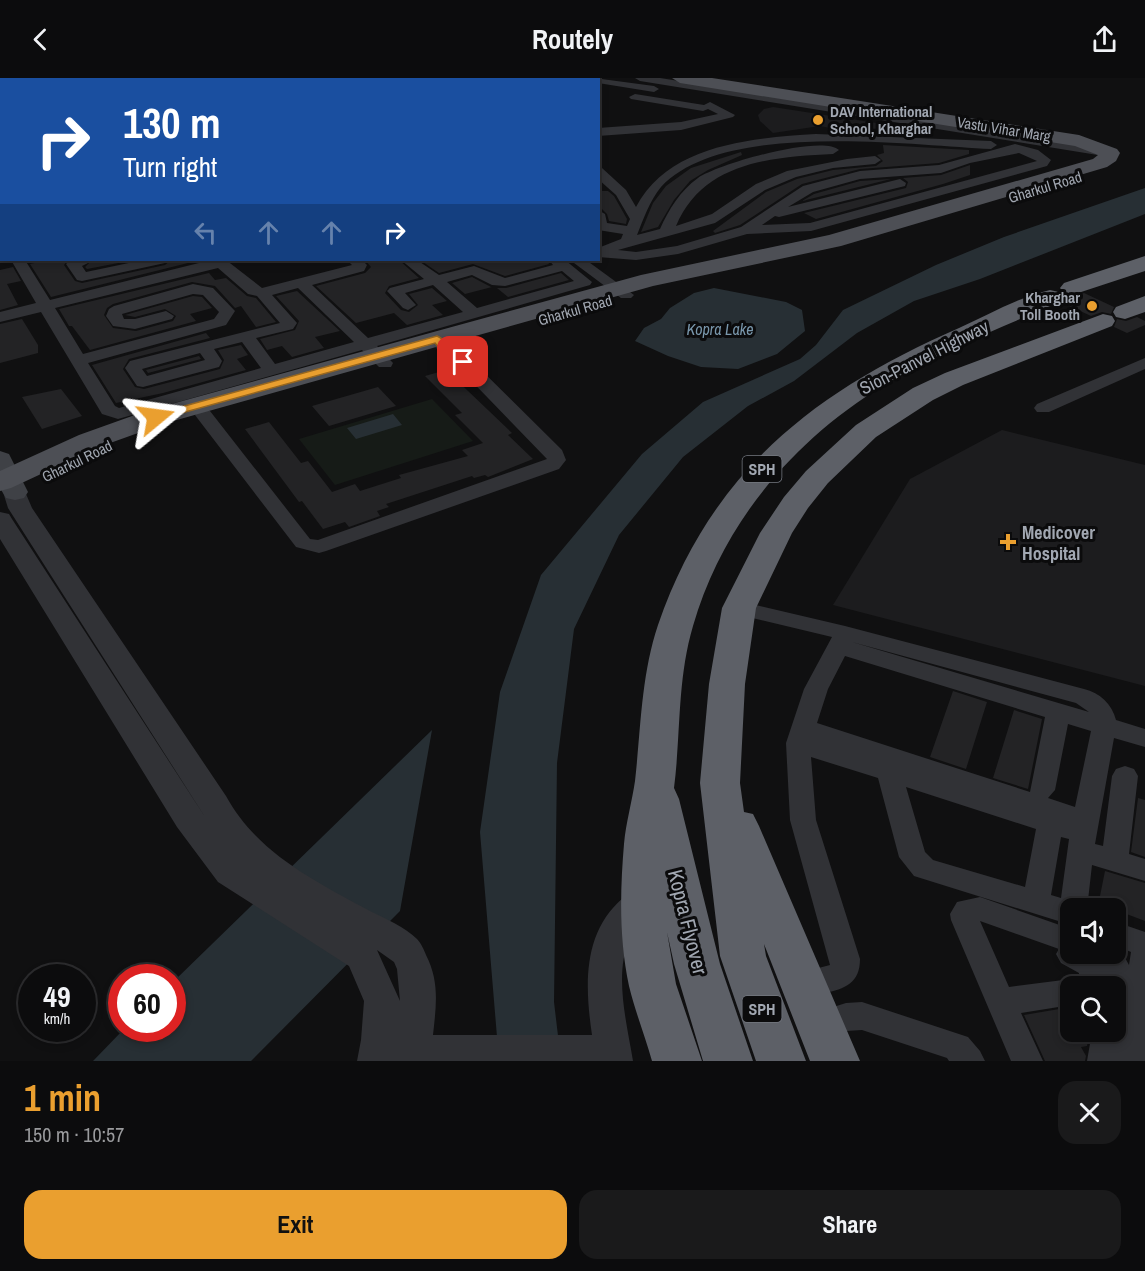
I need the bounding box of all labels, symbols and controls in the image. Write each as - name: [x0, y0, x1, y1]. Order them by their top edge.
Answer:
- text: Routely: [532, 21, 613, 57]
- icon: back: [24, 23, 57, 56]
- icon: share: [1088, 23, 1121, 56]
- text: 130 m: [123, 95, 221, 151]
- place label: DAV International School, Kharghar: [830, 101, 933, 139]
- icon: right: [24, 102, 102, 180]
- street label: Vastu Vihar Marg: [956, 111, 1053, 147]
- marker: DAV International School, Kharghar: [811, 113, 825, 127]
- text: Turn right: [123, 149, 217, 185]
- street label: Gharkul Road: [1006, 166, 1084, 208]
- icon: left: [189, 216, 222, 249]
- icon: ahead: [252, 216, 285, 249]
- icon: ahead: [315, 216, 348, 249]
- icon: right: [378, 216, 411, 249]
- place label: Kharghar Toll Booth: [1020, 287, 1080, 325]
- street label: Gharkul Road: [536, 289, 614, 331]
- marker: Kharghar Toll Booth: [1085, 299, 1099, 313]
- street label: Sion-Panvel Highway: [855, 313, 993, 400]
- water label: Kopra Lake: [686, 318, 754, 340]
- pin: [437, 336, 488, 387]
- icon: arrive: [446, 345, 479, 378]
- position arrow: [124, 385, 188, 449]
- street label: Gharkul Road: [38, 435, 116, 487]
- road number: SPH: [742, 456, 782, 482]
- place label: Medicover Hospital: [1022, 520, 1095, 566]
- marker: Medicover Hospital: [999, 533, 1017, 551]
- street label: Kopra Flyover: [661, 866, 715, 978]
- map controls: [1060, 898, 1126, 1042]
- button: sound: [1060, 898, 1126, 964]
- speed limit sign: 60: [108, 964, 186, 1042]
- text: 49: [43, 976, 71, 1016]
- button: search: [1060, 976, 1126, 1042]
- road number: SPH: [742, 996, 782, 1022]
- text: km/h: [44, 1008, 70, 1029]
- text: 1 min: [24, 1074, 101, 1122]
- button: close: [1058, 1081, 1121, 1144]
- text: 150 m · 10:57: [24, 1121, 124, 1148]
- button: Exit: [24, 1190, 567, 1259]
- button: Share: [579, 1190, 1121, 1259]

